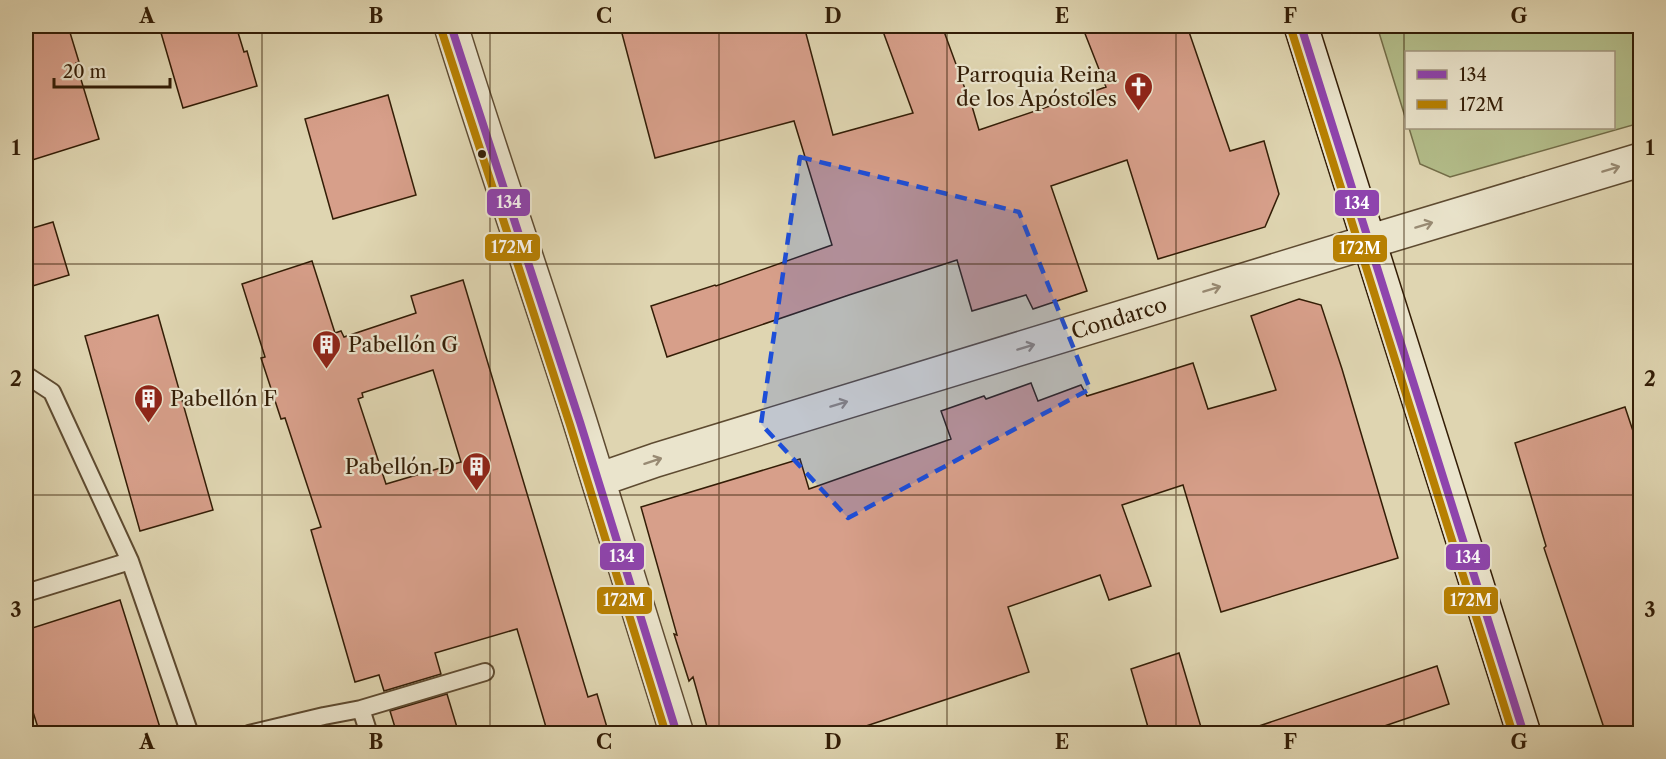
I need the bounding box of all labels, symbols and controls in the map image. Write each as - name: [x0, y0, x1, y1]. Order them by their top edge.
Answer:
- text: A: [138, 4, 155, 28]
- text: B: [369, 4, 384, 28]
- text: C: [596, 4, 612, 28]
- text: D: [824, 4, 842, 28]
- text: E: [1055, 4, 1069, 28]
- text: F: [1283, 4, 1297, 28]
- text: G: [1511, 4, 1528, 28]
- scale bar: [54, 51, 170, 89]
- legend: [1405, 51, 1615, 129]
- text: 20 m: [63, 61, 107, 83]
- place label: Parroquia Reina de los Apóstoles: [956, 62, 1118, 111]
- text: 134: [1459, 64, 1487, 86]
- church icon: Parroquia Reina de los Apóstoles: [1122, 70, 1154, 112]
- text: 172M: [1459, 94, 1504, 116]
- text: 1: [12, 136, 21, 160]
- text: 1: [1646, 136, 1655, 160]
- unlabelled marker: [476, 148, 488, 160]
- one-way arrow: [1601, 163, 1620, 174]
- line badge: 134: [486, 188, 531, 217]
- line badge: 134: [1334, 189, 1380, 217]
- text: 134: [496, 192, 522, 212]
- text: 134: [1344, 193, 1370, 213]
- one-way arrow: [1414, 219, 1433, 230]
- line badge: 172M: [484, 233, 541, 262]
- line badge: 172M: [1332, 234, 1388, 263]
- text: 172M: [491, 237, 533, 257]
- text: 172M: [1339, 238, 1381, 258]
- one-way arrow: [1202, 283, 1221, 294]
- street label: Condarco: [1068, 292, 1170, 344]
- building icon: Pabellón G: [311, 328, 343, 370]
- place label: Pabellón G: [348, 332, 458, 357]
- one-way arrow: [1016, 340, 1035, 351]
- text: 2: [10, 367, 22, 391]
- text: 2: [1644, 367, 1656, 391]
- building icon: Pabellón F: [133, 382, 165, 424]
- place label: Pabellón F: [170, 386, 277, 411]
- one-way arrow: [829, 398, 848, 409]
- building icon: Pabellón D: [460, 450, 492, 492]
- place label: Pabellón D: [345, 454, 455, 479]
- one-way arrow: [643, 455, 662, 466]
- line badge: 134: [599, 542, 645, 571]
- line badge: 134: [1445, 543, 1491, 571]
- text: 134: [609, 546, 635, 566]
- text: 134: [1455, 547, 1481, 567]
- line badge: 172M: [596, 586, 653, 615]
- line badge: 172M: [1443, 586, 1499, 615]
- text: 172M: [603, 590, 645, 610]
- text: 172M: [1450, 590, 1492, 610]
- text: 3: [10, 598, 22, 622]
- text: 3: [1644, 598, 1656, 622]
- text: A: [138, 730, 155, 754]
- text: B: [369, 730, 384, 754]
- text: C: [596, 730, 612, 754]
- text: D: [824, 730, 842, 754]
- text: E: [1055, 730, 1069, 754]
- text: F: [1283, 730, 1297, 754]
- text: G: [1511, 730, 1528, 754]

